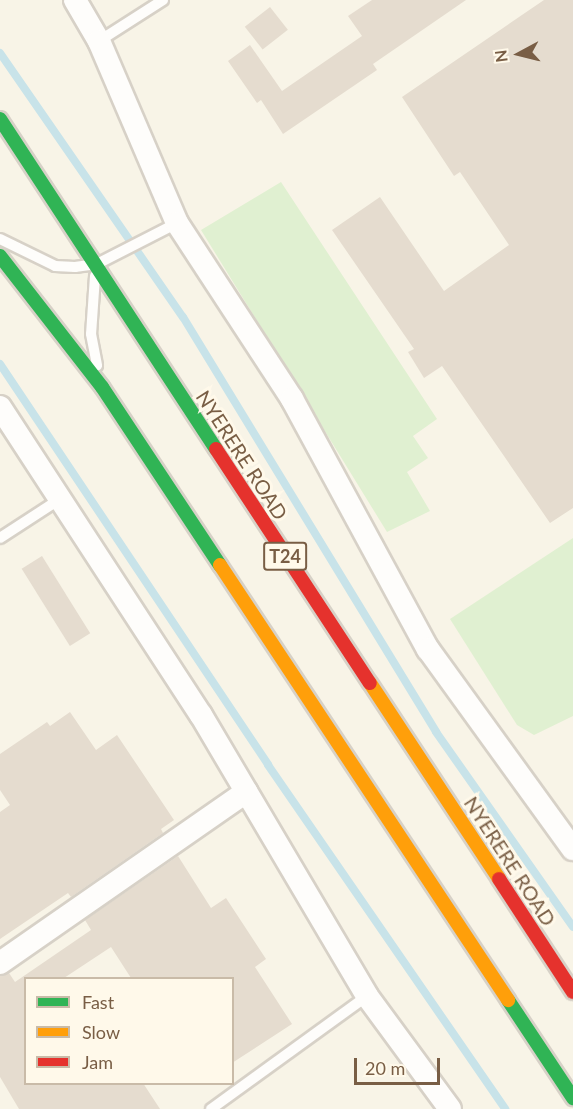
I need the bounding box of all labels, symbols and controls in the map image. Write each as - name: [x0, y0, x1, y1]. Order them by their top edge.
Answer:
- north arrow: [489, 24, 549, 84]
- text: N: [490, 49, 511, 64]
- street label: NYERERE ROAD: [191, 386, 293, 524]
- road number: T24: [262, 541, 308, 571]
- street label: NYERERE ROAD: [459, 792, 561, 930]
- legend: [24, 977, 234, 1085]
- text: Fast: [82, 991, 114, 1013]
- text: Slow: [82, 1021, 120, 1043]
- scale bar: [357, 1046, 442, 1084]
- text: Jam: [82, 1051, 113, 1073]
- text: 20 m: [365, 1057, 405, 1079]

